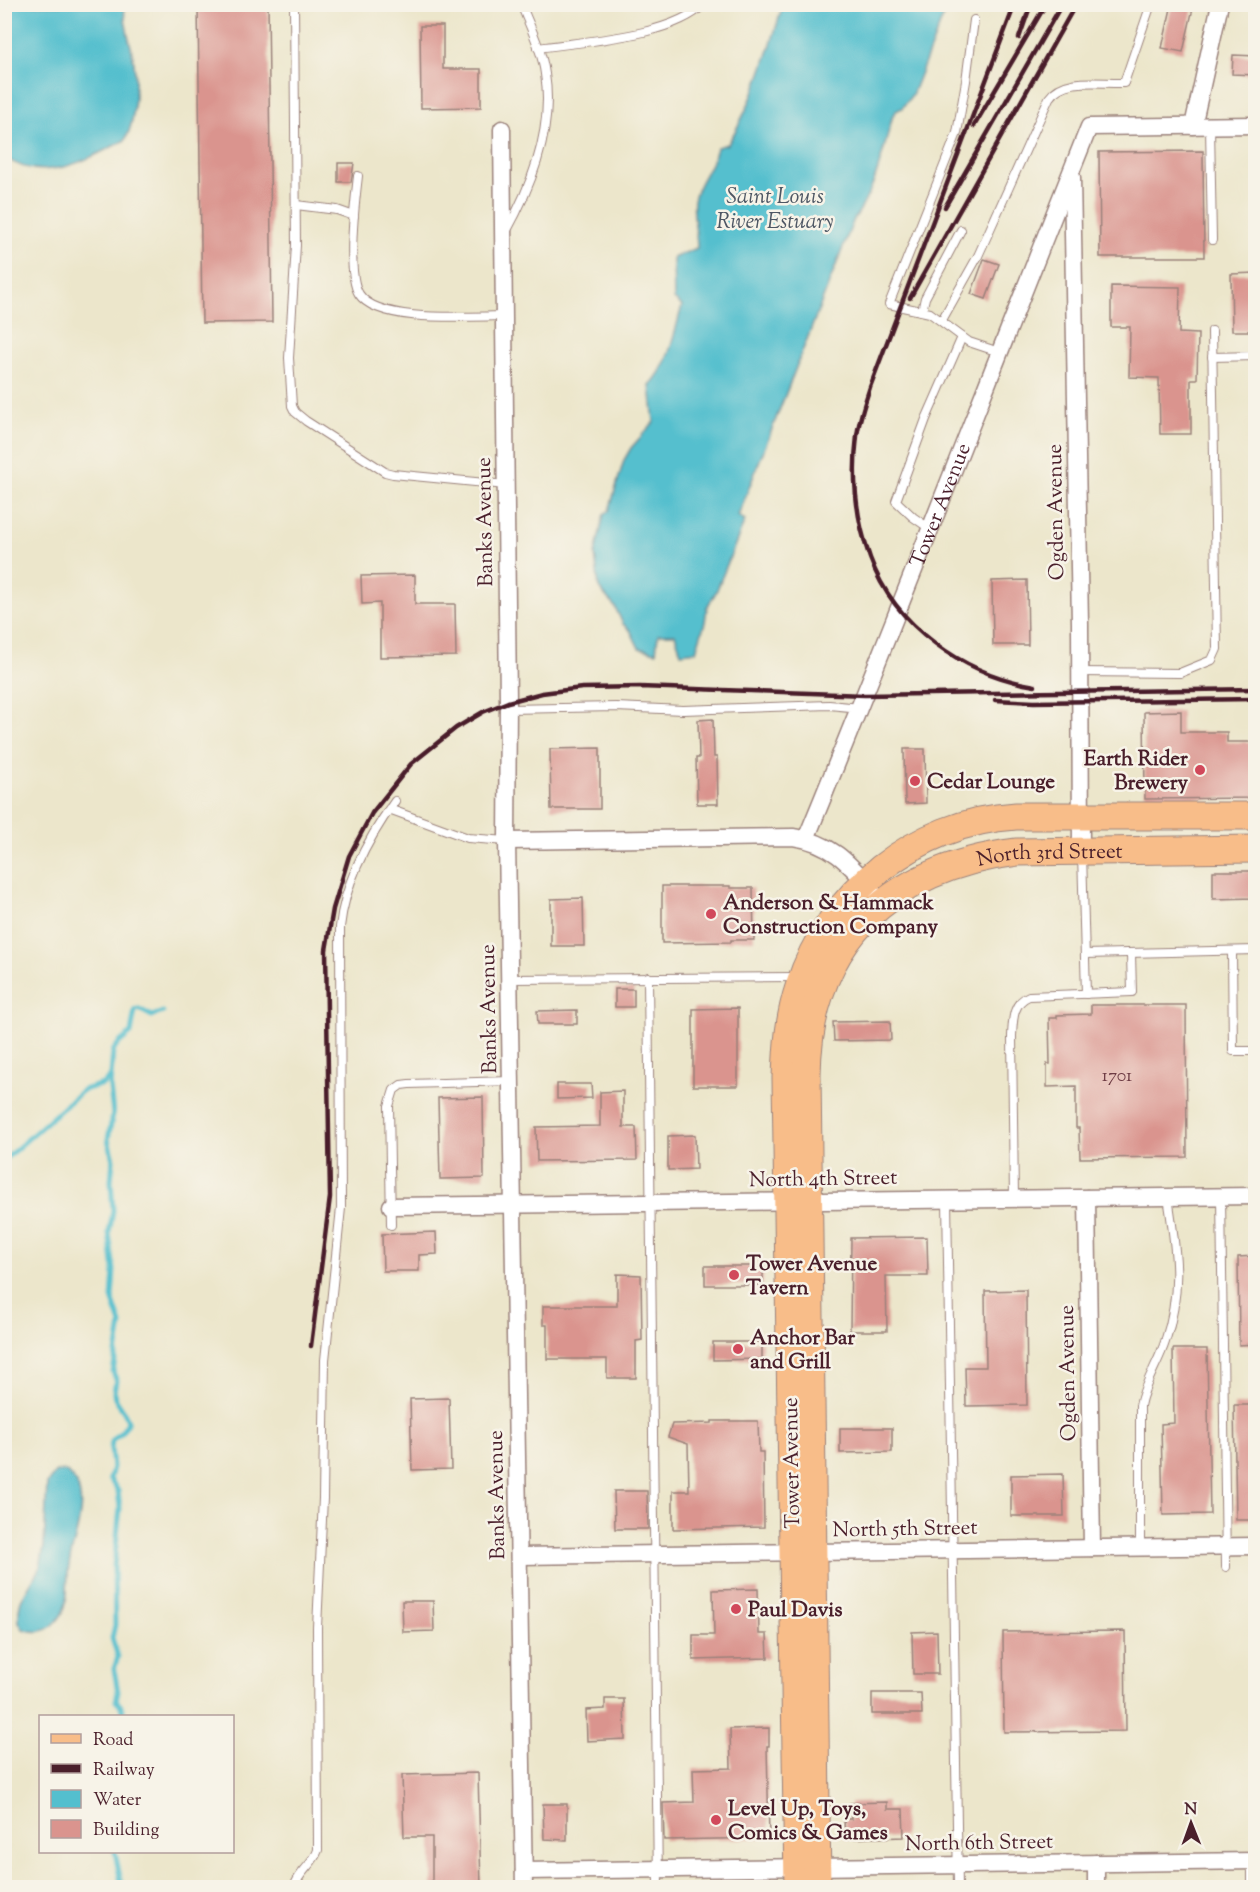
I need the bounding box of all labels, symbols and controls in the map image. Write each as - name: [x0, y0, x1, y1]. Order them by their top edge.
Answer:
- water label: Saint Louis River Estuary: [717, 182, 833, 239]
- street label: Tower Avenue: [904, 439, 980, 572]
- street label: Ogden Avenue: [1041, 443, 1073, 580]
- street label: Banks Avenue: [470, 457, 502, 587]
- place label: Earth Rider Brewery: [1084, 745, 1189, 799]
- marker: Earth Rider Brewery: [1193, 763, 1207, 777]
- place label: Cedar Lounge: [927, 768, 1055, 798]
- marker: Cedar Lounge: [908, 774, 922, 788]
- street label: North 3rd Street: [974, 838, 1123, 876]
- place label: Anderson & Hammack Construction Company: [723, 889, 939, 943]
- marker: Anderson & Hammack Construction Company: [704, 907, 718, 921]
- street label: Banks Avenue: [474, 944, 506, 1074]
- house number: 1701: [1102, 1064, 1132, 1090]
- street label: North 4th Street: [749, 1164, 897, 1196]
- place label: Tower Avenue Tavern: [746, 1250, 877, 1304]
- marker: Tower Avenue Tavern: [727, 1268, 741, 1282]
- street label: Ogden Avenue: [1053, 1304, 1085, 1441]
- place label: Anchor Bar and Grill: [750, 1324, 855, 1378]
- marker: Anchor Bar and Grill: [731, 1342, 745, 1356]
- street label: Tower Avenue: [777, 1397, 809, 1529]
- street label: Banks Avenue: [482, 1430, 514, 1560]
- street label: North 5th Street: [832, 1514, 978, 1546]
- place label: Paul Davis: [748, 1596, 843, 1626]
- marker: Paul Davis: [729, 1602, 743, 1616]
- legend: [39, 1715, 234, 1853]
- text: Road: [93, 1728, 133, 1754]
- text: Railway: [93, 1758, 155, 1784]
- text: Water: [93, 1788, 142, 1814]
- north arrow: [1161, 1793, 1221, 1853]
- place label: Level Up, Toys, Comics & Games: [728, 1795, 888, 1849]
- text: N: [1184, 1799, 1198, 1822]
- marker: Level Up, Toys, Comics & Games: [709, 1813, 723, 1827]
- text: Building: [93, 1818, 159, 1844]
- street label: North 6th Street: [905, 1828, 1053, 1860]

